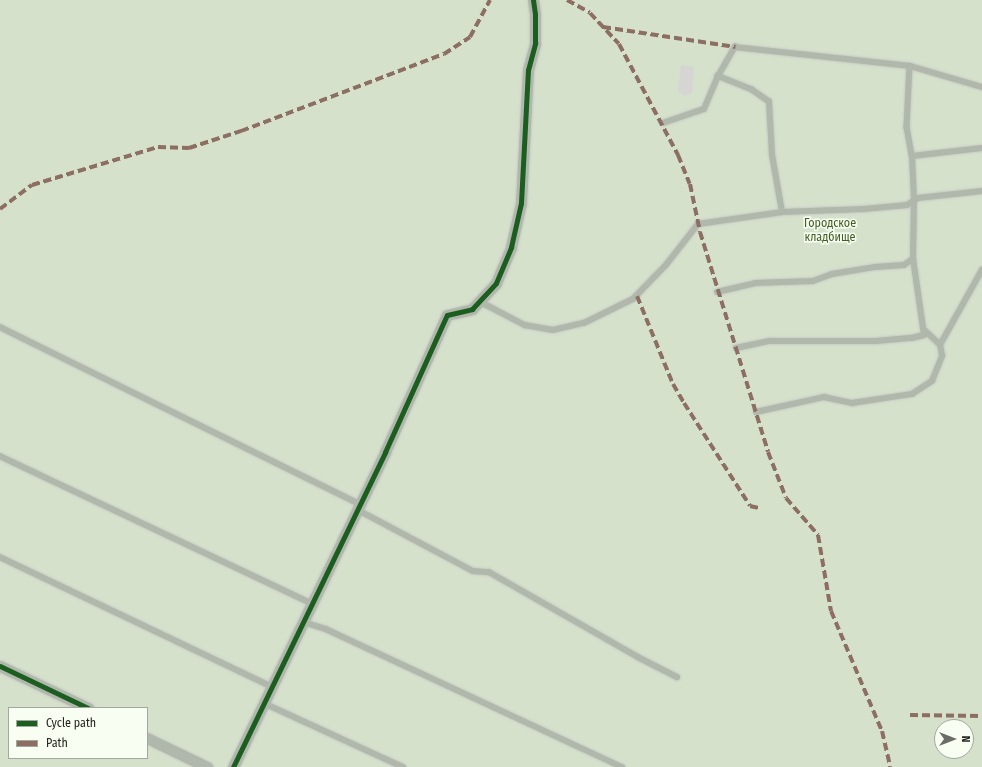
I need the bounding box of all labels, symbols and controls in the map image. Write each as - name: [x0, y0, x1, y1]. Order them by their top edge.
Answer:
- park label: Городское кладбище: [804, 217, 856, 245]
- legend: [8, 707, 148, 759]
- text: Cycle path: [46, 716, 96, 730]
- north arrow: [934, 719, 974, 759]
- text: Path: [46, 736, 68, 750]
- text: N: [959, 736, 972, 742]

